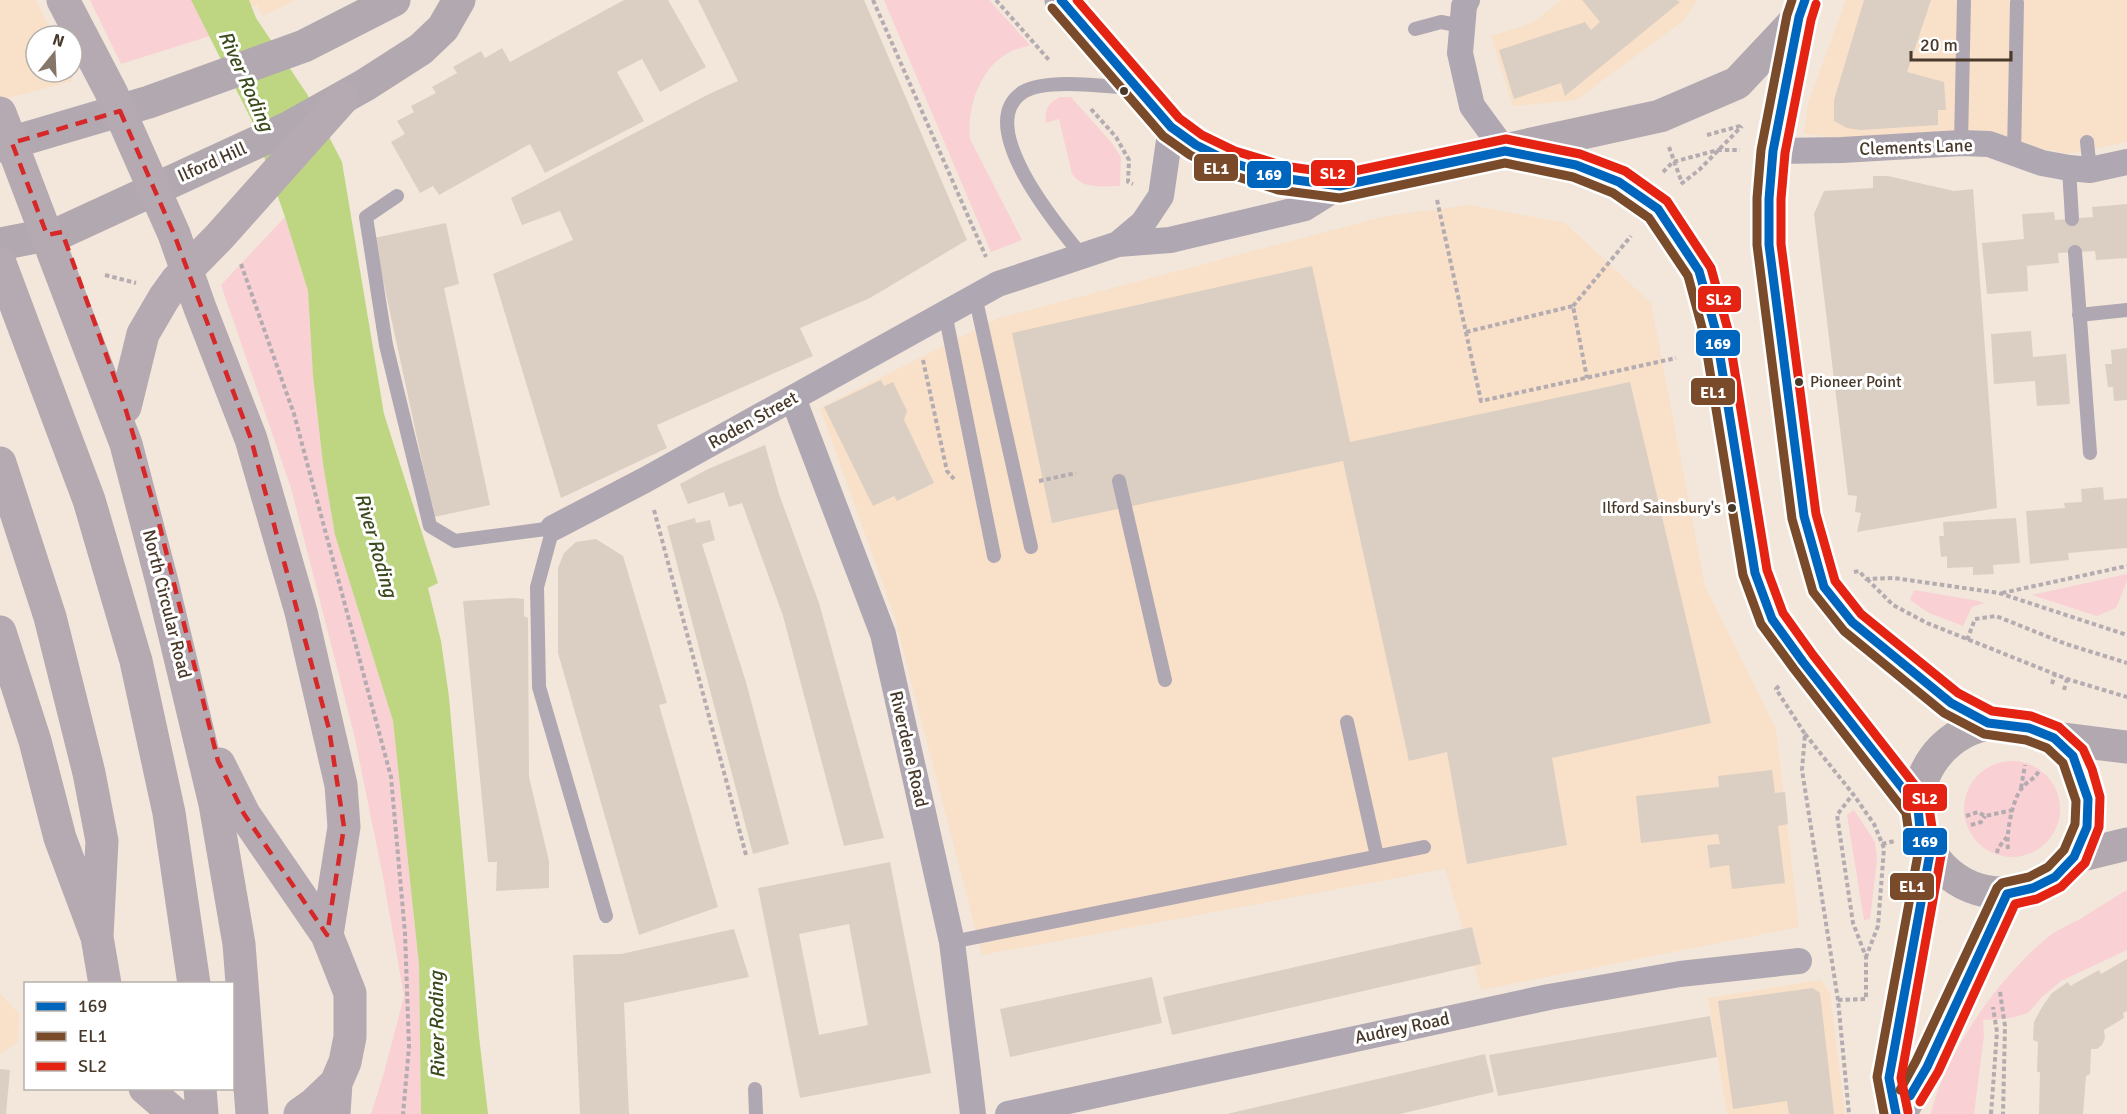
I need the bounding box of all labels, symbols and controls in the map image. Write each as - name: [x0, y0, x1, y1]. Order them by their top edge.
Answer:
- north arrow: [24, 24, 84, 84]
- scale bar: [1911, 24, 2012, 62]
- water label: River Roding: [213, 27, 280, 136]
- text: N: [50, 29, 67, 52]
- text: 20 m: [1920, 34, 1958, 56]
- unlabelled marker: [1118, 85, 1130, 97]
- street label: Clements Lane: [1859, 134, 1973, 160]
- street label: Ilford Hill: [174, 137, 250, 187]
- line badge: EL1: [1193, 153, 1239, 182]
- text: EL1: [1203, 159, 1229, 179]
- line badge: SL2: [1310, 159, 1356, 187]
- line badge: 169: [1246, 160, 1292, 189]
- text: SL2: [1320, 164, 1346, 184]
- text: 169: [1256, 165, 1282, 185]
- line badge: SL2: [1697, 285, 1742, 313]
- text: SL2: [1706, 290, 1732, 310]
- line badge: 169: [1695, 329, 1741, 357]
- text: 169: [1705, 334, 1731, 354]
- place label: Pioneer Point: [1810, 372, 1902, 392]
- marker: Pioneer Point: [1793, 376, 1805, 388]
- line badge: EL1: [1690, 377, 1736, 406]
- text: EL1: [1700, 383, 1726, 403]
- street label: Roden Street: [704, 386, 802, 454]
- water label: River Roding: [349, 490, 403, 601]
- place label: Ilford Sainsbury's: [1602, 498, 1721, 518]
- marker: Ilford Sainsbury's: [1726, 502, 1738, 514]
- street label: North Circular Road: [138, 527, 196, 681]
- street label: Riverdene Road: [885, 689, 933, 809]
- line badge: SL2: [1902, 783, 1948, 812]
- text: SL2: [1912, 789, 1938, 809]
- line badge: 169: [1902, 827, 1948, 856]
- text: 169: [1912, 832, 1938, 852]
- line badge: EL1: [1889, 872, 1935, 901]
- text: EL1: [1899, 877, 1925, 897]
- water label: River Roding: [424, 970, 450, 1079]
- legend: [24, 982, 234, 1090]
- text: 169: [78, 995, 107, 1017]
- street label: Audrey Road: [1353, 1007, 1451, 1049]
- text: EL1: [78, 1025, 107, 1047]
- text: SL2: [78, 1055, 107, 1077]

